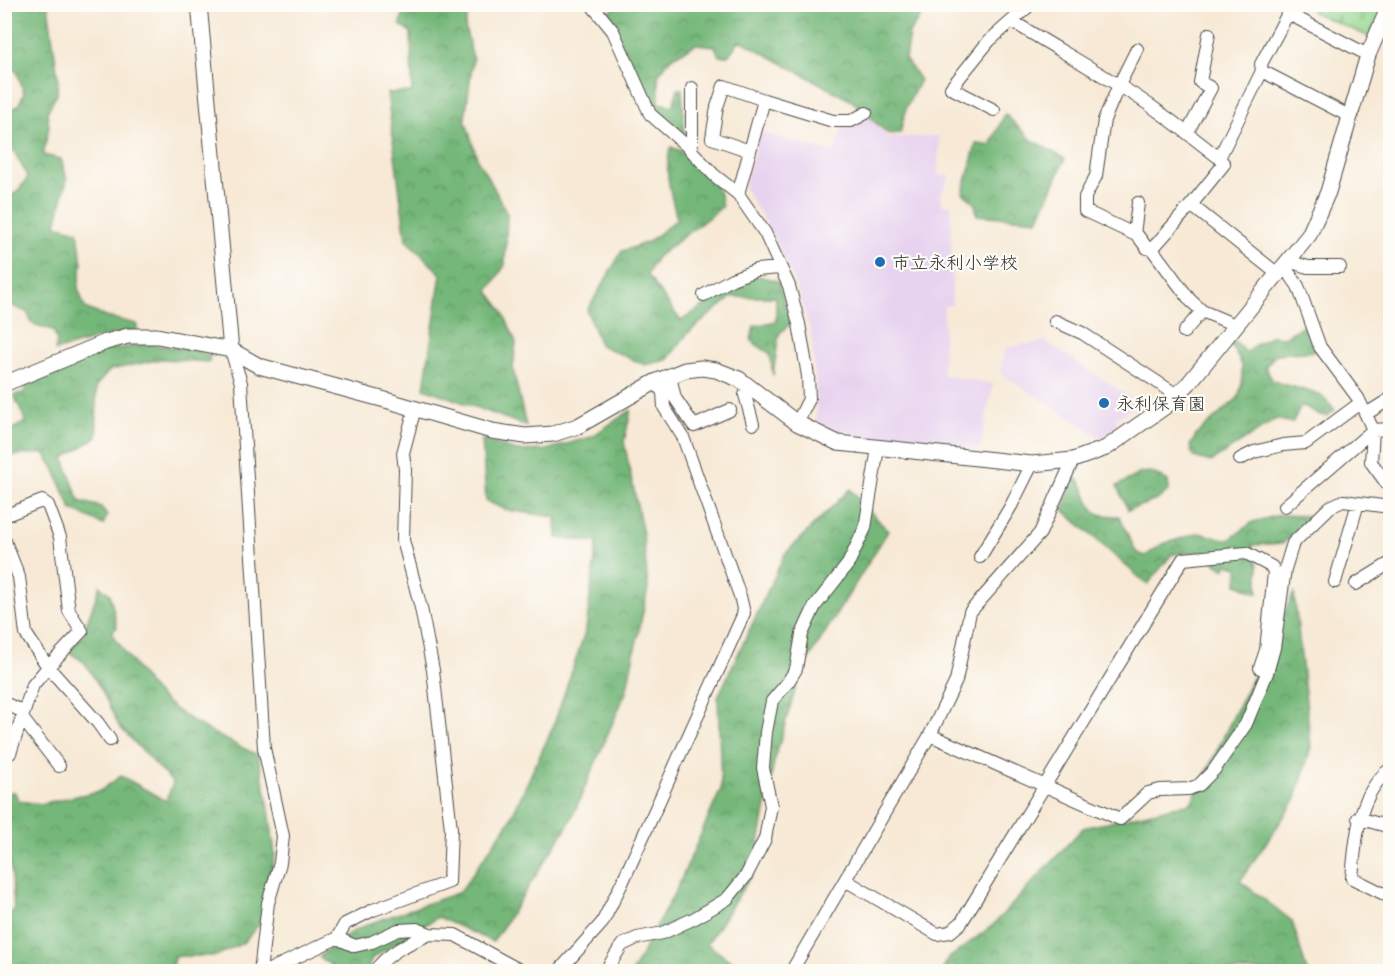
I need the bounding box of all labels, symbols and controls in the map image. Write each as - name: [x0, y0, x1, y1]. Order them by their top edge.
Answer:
- place label: 市立永利小学校: [892, 251, 1018, 274]
- marker: 市立永利小学校: [873, 255, 887, 269]
- place label: 永利保育園: [1116, 392, 1206, 415]
- marker: 永利保育園: [1097, 396, 1111, 410]

